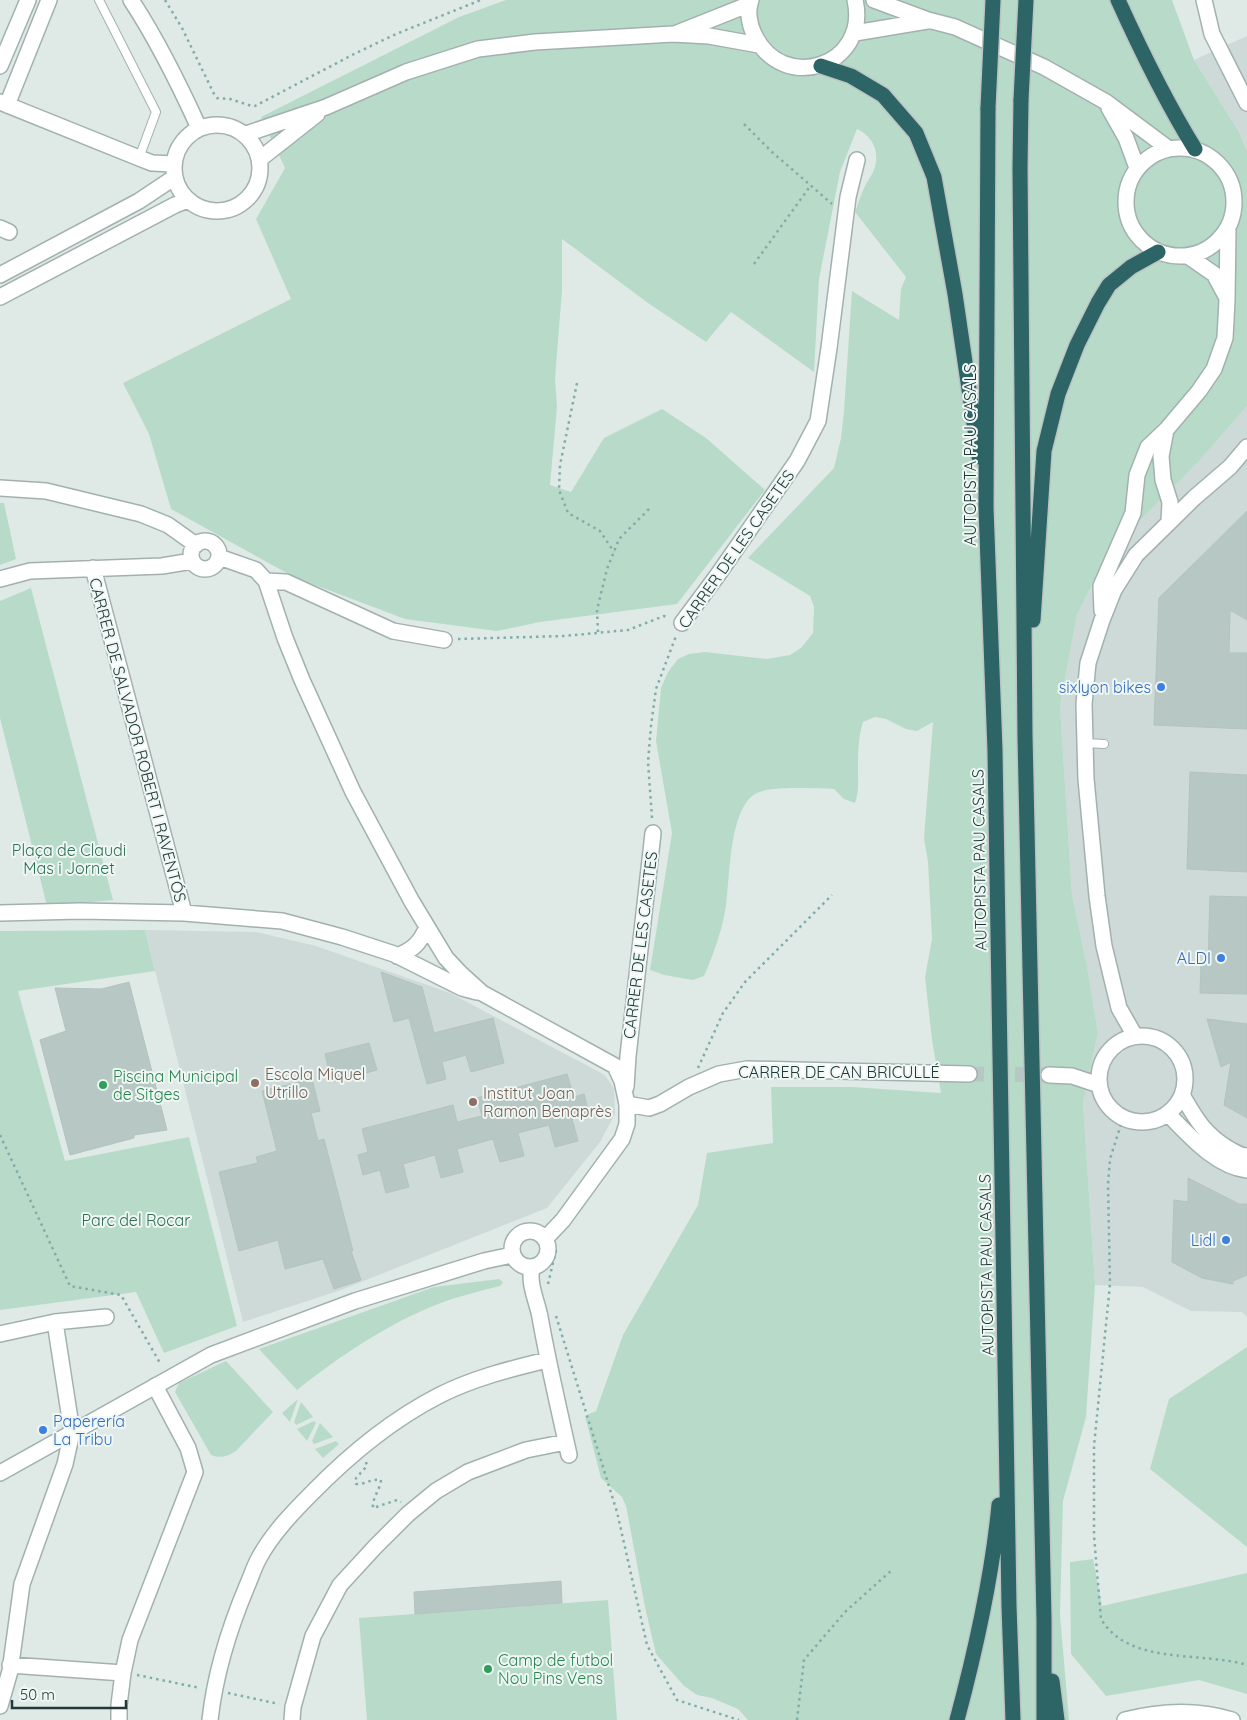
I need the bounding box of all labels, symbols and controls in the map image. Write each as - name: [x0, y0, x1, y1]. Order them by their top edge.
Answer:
- street label: AUTOPISTA PAU CASALS: [960, 364, 980, 546]
- street label: CARRER DE LES CASETES: [674, 466, 798, 632]
- street label: CARRER DE SALVADOR ROBERT I RAVENTÓS: [85, 576, 191, 904]
- place label: sixlyon bikes: [1059, 677, 1151, 697]
- marker: sixlyon bikes: [1155, 681, 1167, 693]
- street label: AUTOPISTA PAU CASALS: [967, 769, 991, 951]
- park label: Plaça de Claudi Mas i Jornet: [12, 840, 126, 878]
- street label: CARRER DE LES CASETES: [619, 850, 661, 1040]
- place label: ALDI: [1177, 948, 1211, 968]
- marker: ALDI: [1215, 952, 1227, 964]
- street label: CARRER DE CAN BRICULLÉ: [738, 1062, 940, 1082]
- place label: Escola Miquel Utrillo: [265, 1064, 365, 1102]
- place label: Piscina Municipal de Sitges: [113, 1066, 238, 1104]
- marker: Escola Miquel Utrillo: [249, 1077, 261, 1089]
- marker: Piscina Municipal de Sitges: [97, 1079, 109, 1091]
- place label: Institut Joan Ramon Benaprès: [483, 1083, 612, 1121]
- marker: Institut Joan Ramon Benaprès: [467, 1096, 479, 1108]
- street label: AUTOPISTA PAU CASALS: [974, 1174, 998, 1356]
- park label: Parc del Rocar: [82, 1210, 190, 1230]
- place label: Lidl: [1191, 1230, 1216, 1250]
- marker: Lidl: [1220, 1234, 1232, 1246]
- place label: Paperería La Tribu: [53, 1411, 125, 1449]
- marker: Paperería La Tribu: [37, 1424, 49, 1436]
- place label: Camp de futbol Nou Pins Vens: [498, 1650, 613, 1688]
- marker: Camp de futbol Nou Pins Vens: [482, 1663, 494, 1675]
- scale bar: [12, 1678, 126, 1710]
- text: 50 m: [20, 1685, 55, 1704]

